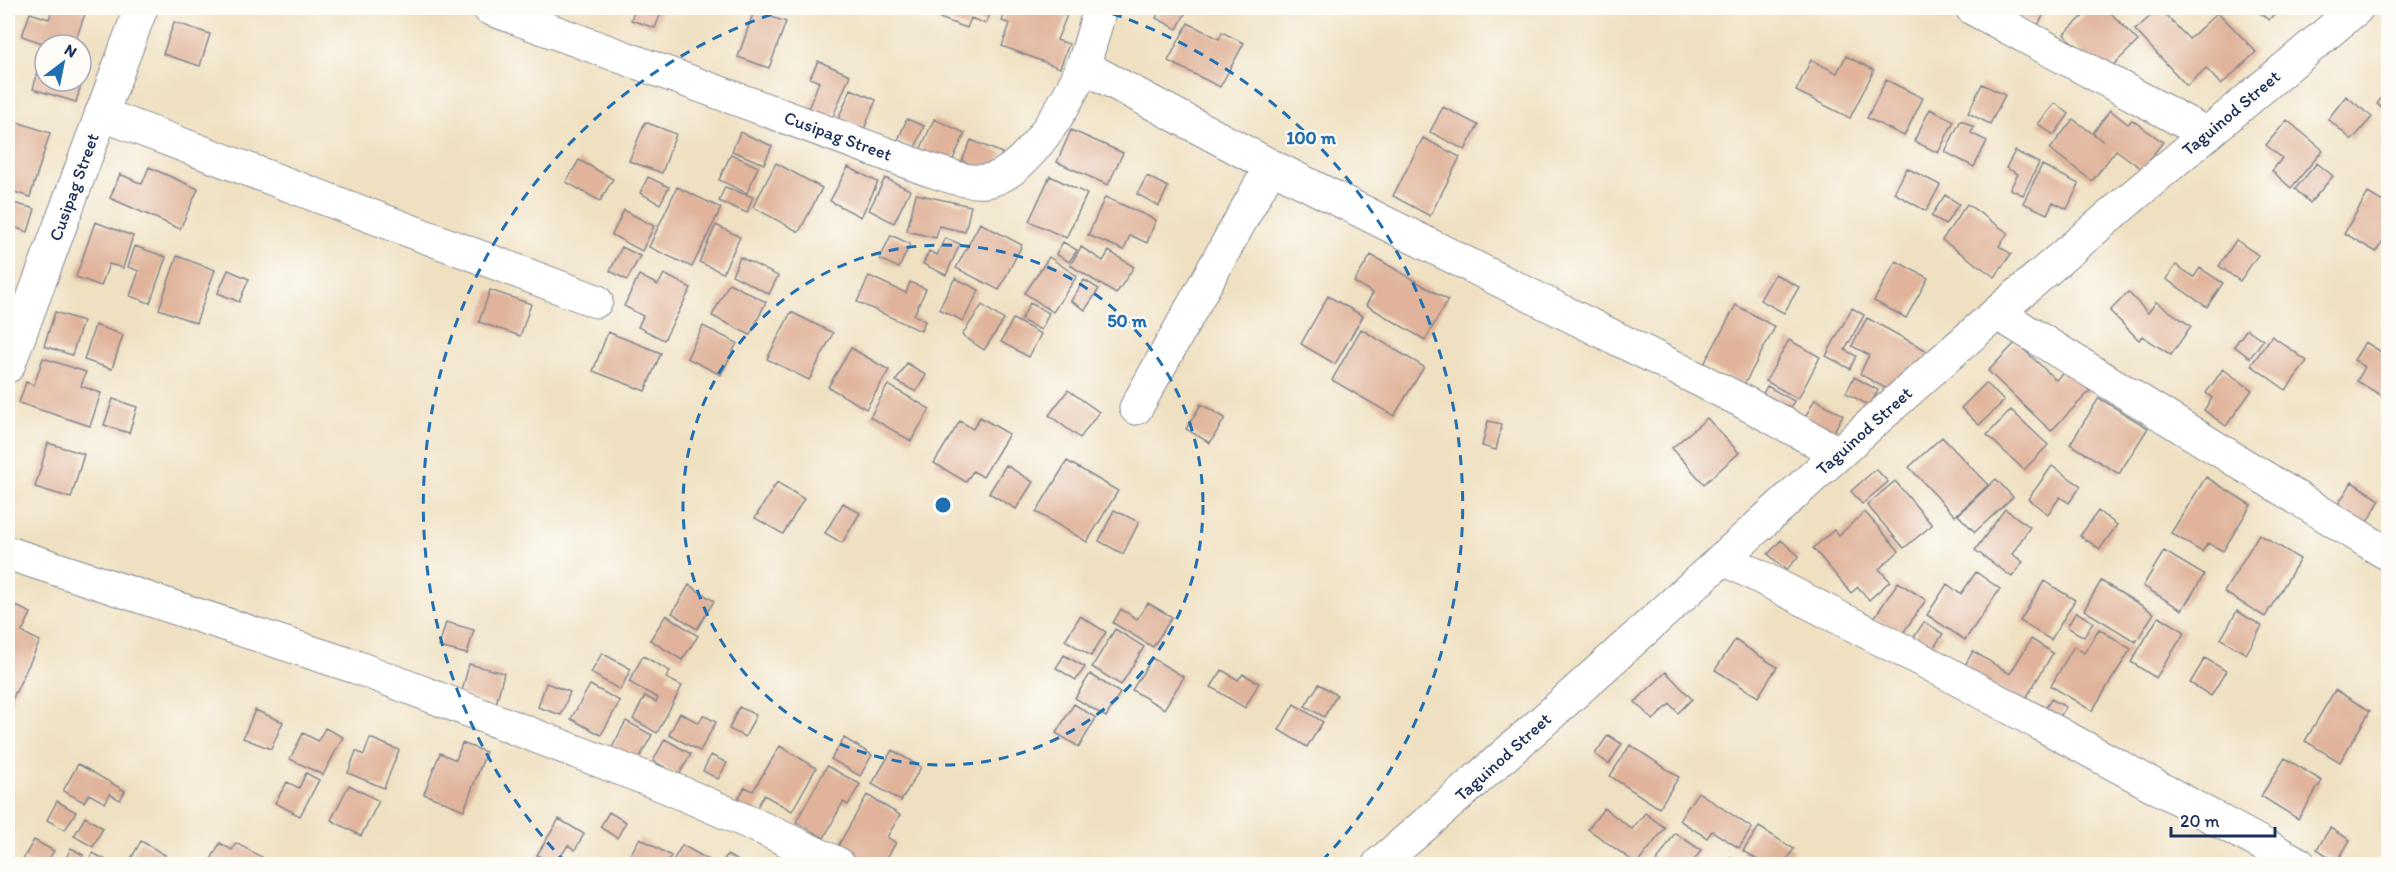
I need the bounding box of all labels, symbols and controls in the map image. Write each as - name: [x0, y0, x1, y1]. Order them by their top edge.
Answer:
- north arrow: [33, 33, 93, 93]
- text: N: [61, 40, 80, 62]
- street label: Taguinod Street: [2177, 65, 2285, 161]
- street label: Cusipag Street: [781, 106, 895, 166]
- text: 100 m: [1286, 127, 1337, 149]
- street label: Cusipag Street: [44, 130, 104, 244]
- text: 50 m: [1107, 310, 1148, 332]
- street label: Taguinod Street: [1811, 382, 1917, 480]
- centre of rings: [933, 495, 953, 515]
- street label: Taguinod Street: [1450, 708, 1556, 806]
- scale bar: [2171, 800, 2274, 838]
- text: 20 m: [2180, 810, 2220, 832]

